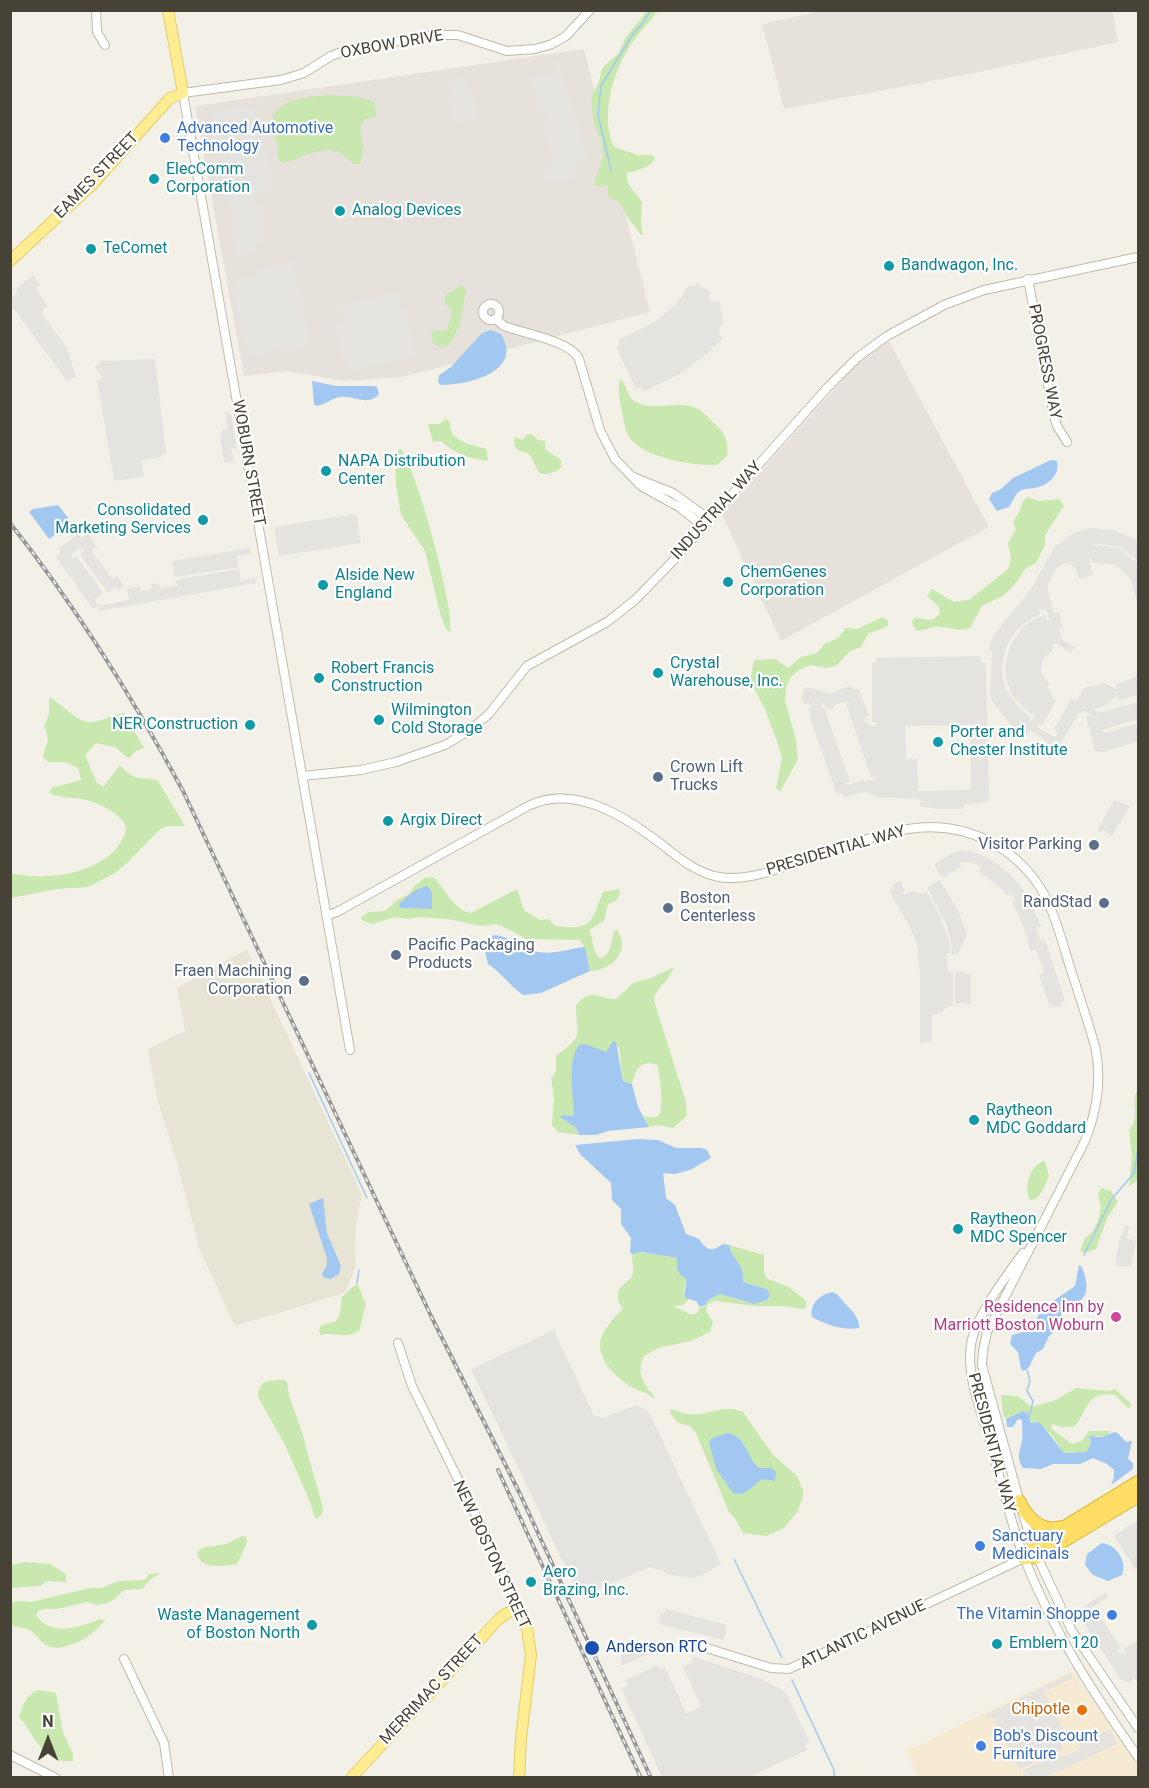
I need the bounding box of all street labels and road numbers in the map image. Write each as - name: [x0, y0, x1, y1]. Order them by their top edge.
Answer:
- street label: OXBOW DRIVE: [339, 27, 445, 63]
- street label: EAMES STREET: [51, 129, 143, 223]
- street label: PROGRESS WAY: [1023, 303, 1065, 421]
- street label: WOBURN STREET: [227, 399, 269, 527]
- street label: INDUSTRIAL WAY: [668, 458, 766, 564]
- street label: PRESIDENTIAL WAY: [764, 822, 908, 880]
- street label: PRESIDENTIAL WAY: [963, 1371, 1019, 1515]
- street label: NEW BOSTON STREET: [448, 1478, 534, 1632]
- street label: ATLANTIC AVENUE: [797, 1596, 929, 1674]
- street label: MERRIMAC STREET: [376, 1631, 488, 1749]

